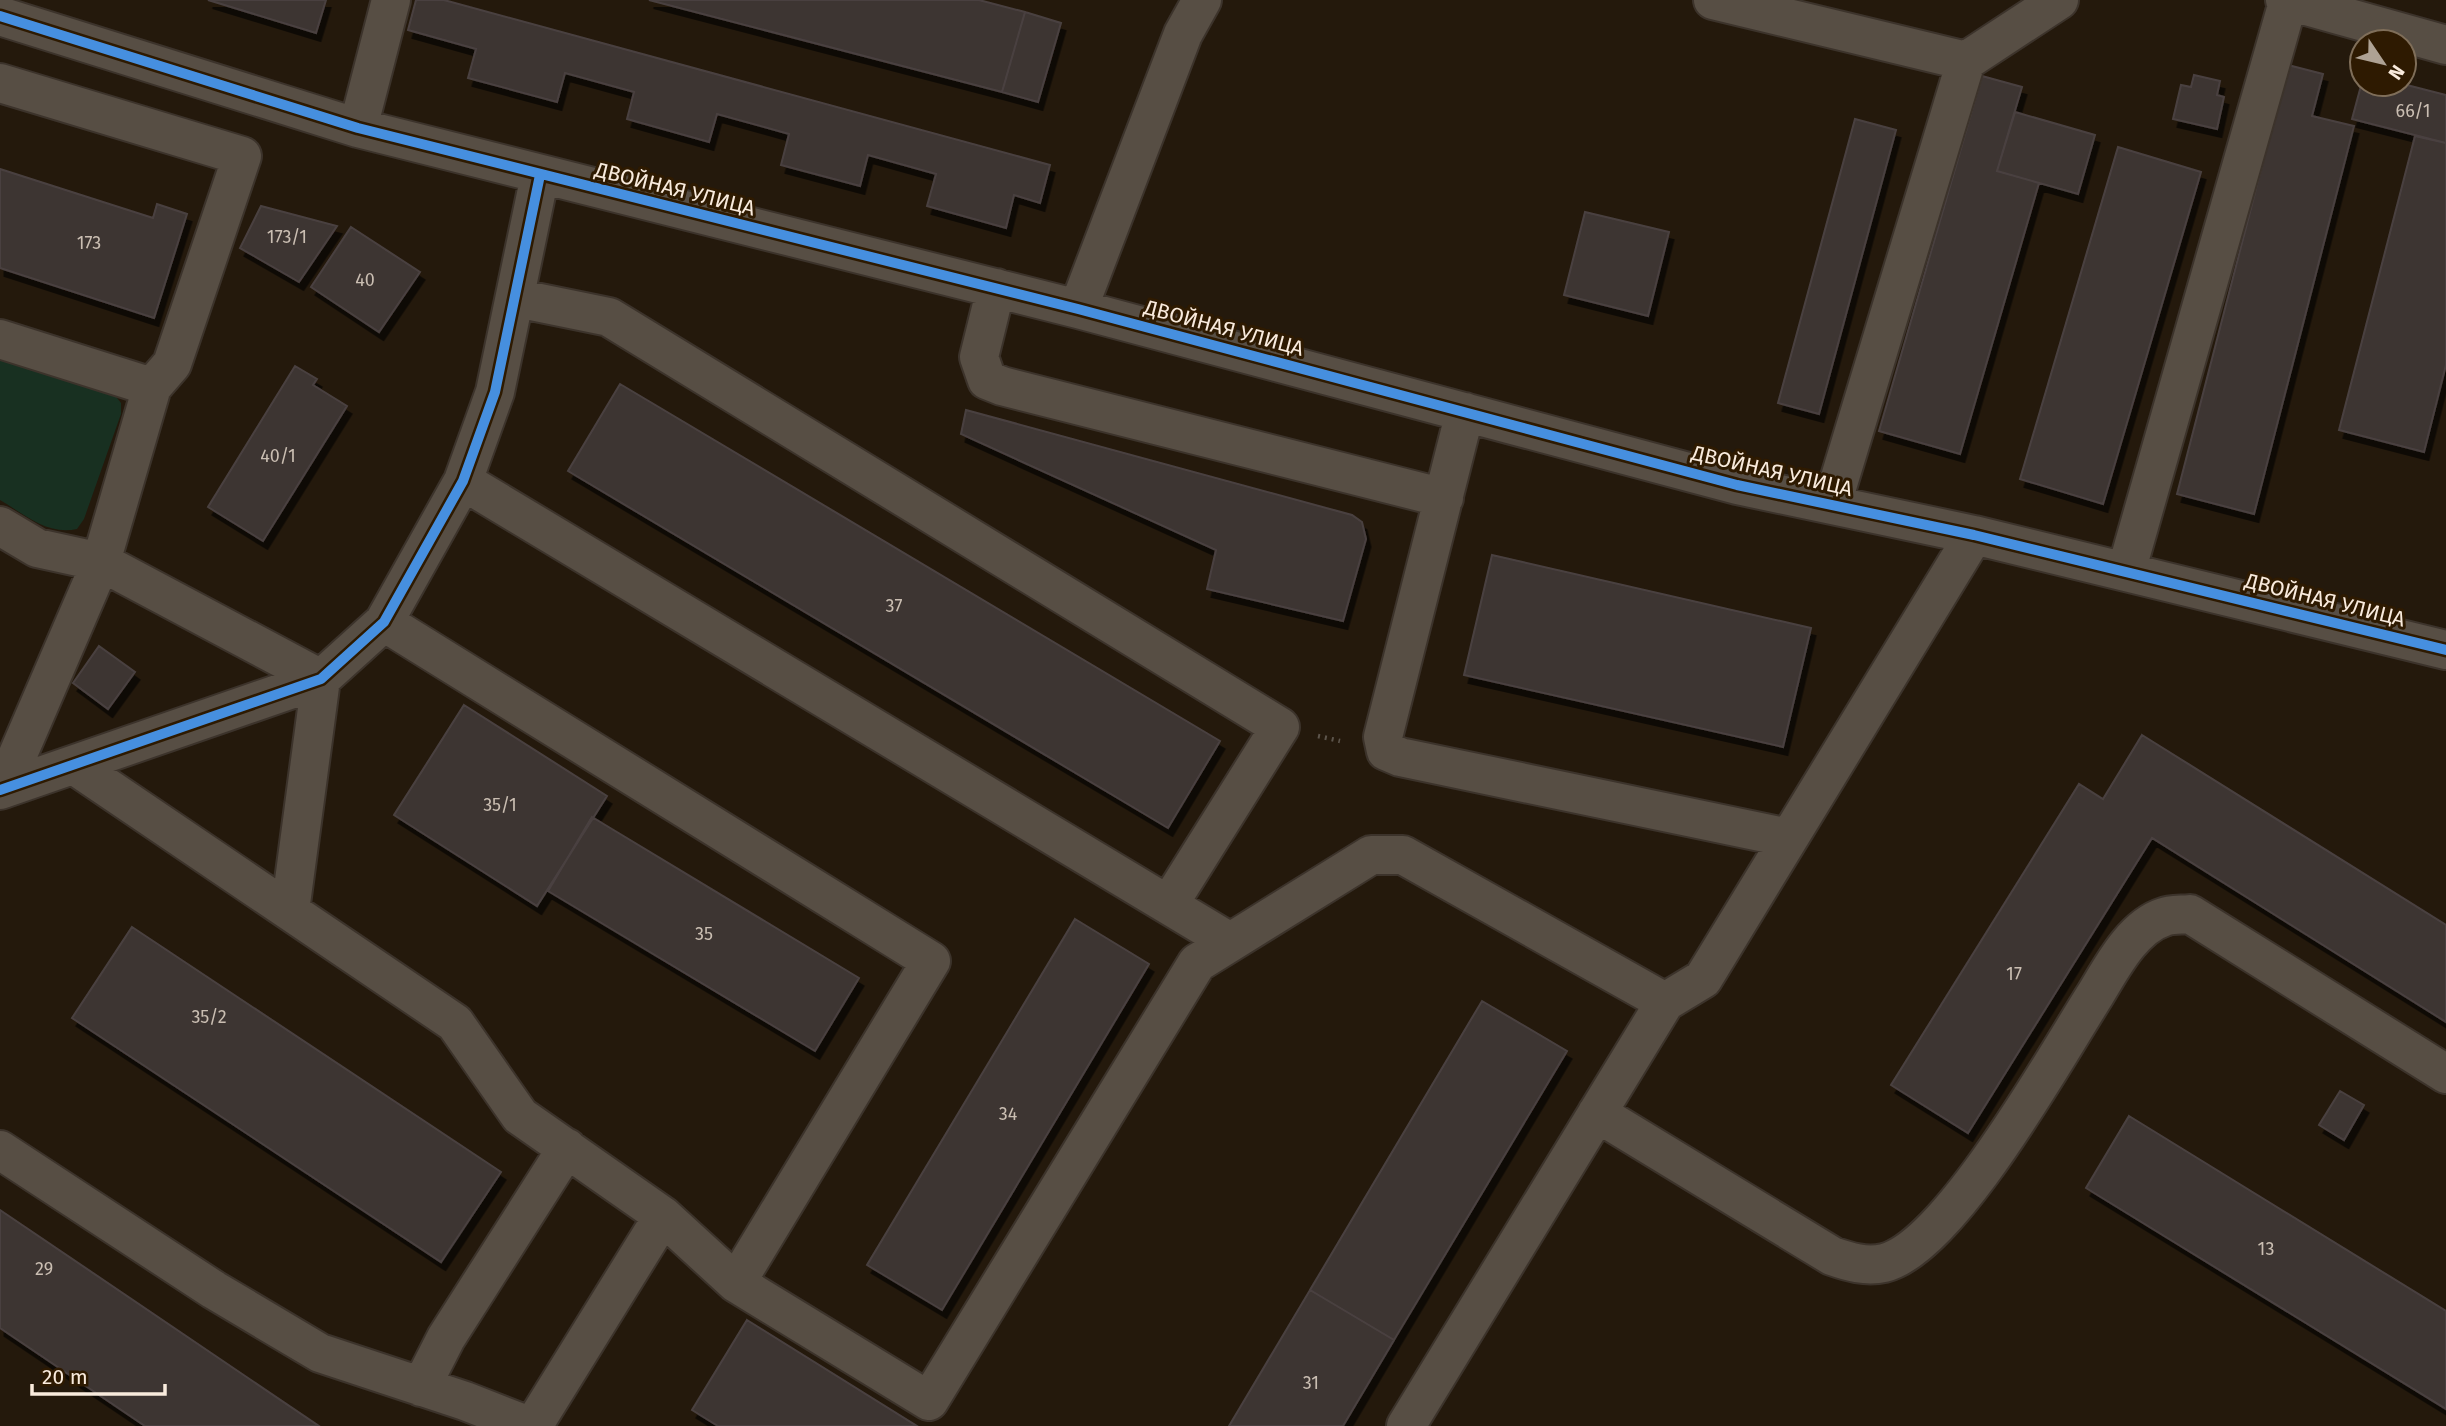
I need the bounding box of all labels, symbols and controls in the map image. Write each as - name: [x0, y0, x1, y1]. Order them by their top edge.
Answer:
- north arrow: [2348, 28, 2418, 98]
- text: N: [2383, 61, 2410, 84]
- house number: 66/1: [2396, 100, 2430, 122]
- street label: ДВОЙНАЯ УЛИЦА: [591, 156, 758, 221]
- house number: 173/1: [267, 226, 307, 248]
- house number: 173: [77, 232, 101, 254]
- house number: 40: [355, 269, 375, 291]
- street label: ДВОЙНАЯ УЛИЦА: [1140, 294, 1307, 362]
- street label: ДВОЙНАЯ УЛИЦА: [1688, 440, 1855, 502]
- house number: 40/1: [260, 445, 296, 467]
- street label: ДВОЙНАЯ УЛИЦА: [2241, 567, 2408, 632]
- house number: 37: [886, 595, 902, 617]
- house number: 35/1: [483, 794, 517, 816]
- house number: 35: [695, 923, 713, 945]
- house number: 17: [2006, 963, 2022, 985]
- house number: 35/2: [191, 1006, 227, 1028]
- house number: 34: [999, 1103, 1018, 1125]
- house number: 13: [2258, 1238, 2274, 1260]
- house number: 29: [35, 1258, 53, 1280]
- scale bar: [32, 1352, 164, 1396]
- text: 20 m: [42, 1364, 88, 1390]
- house number: 31: [1303, 1372, 1319, 1394]

